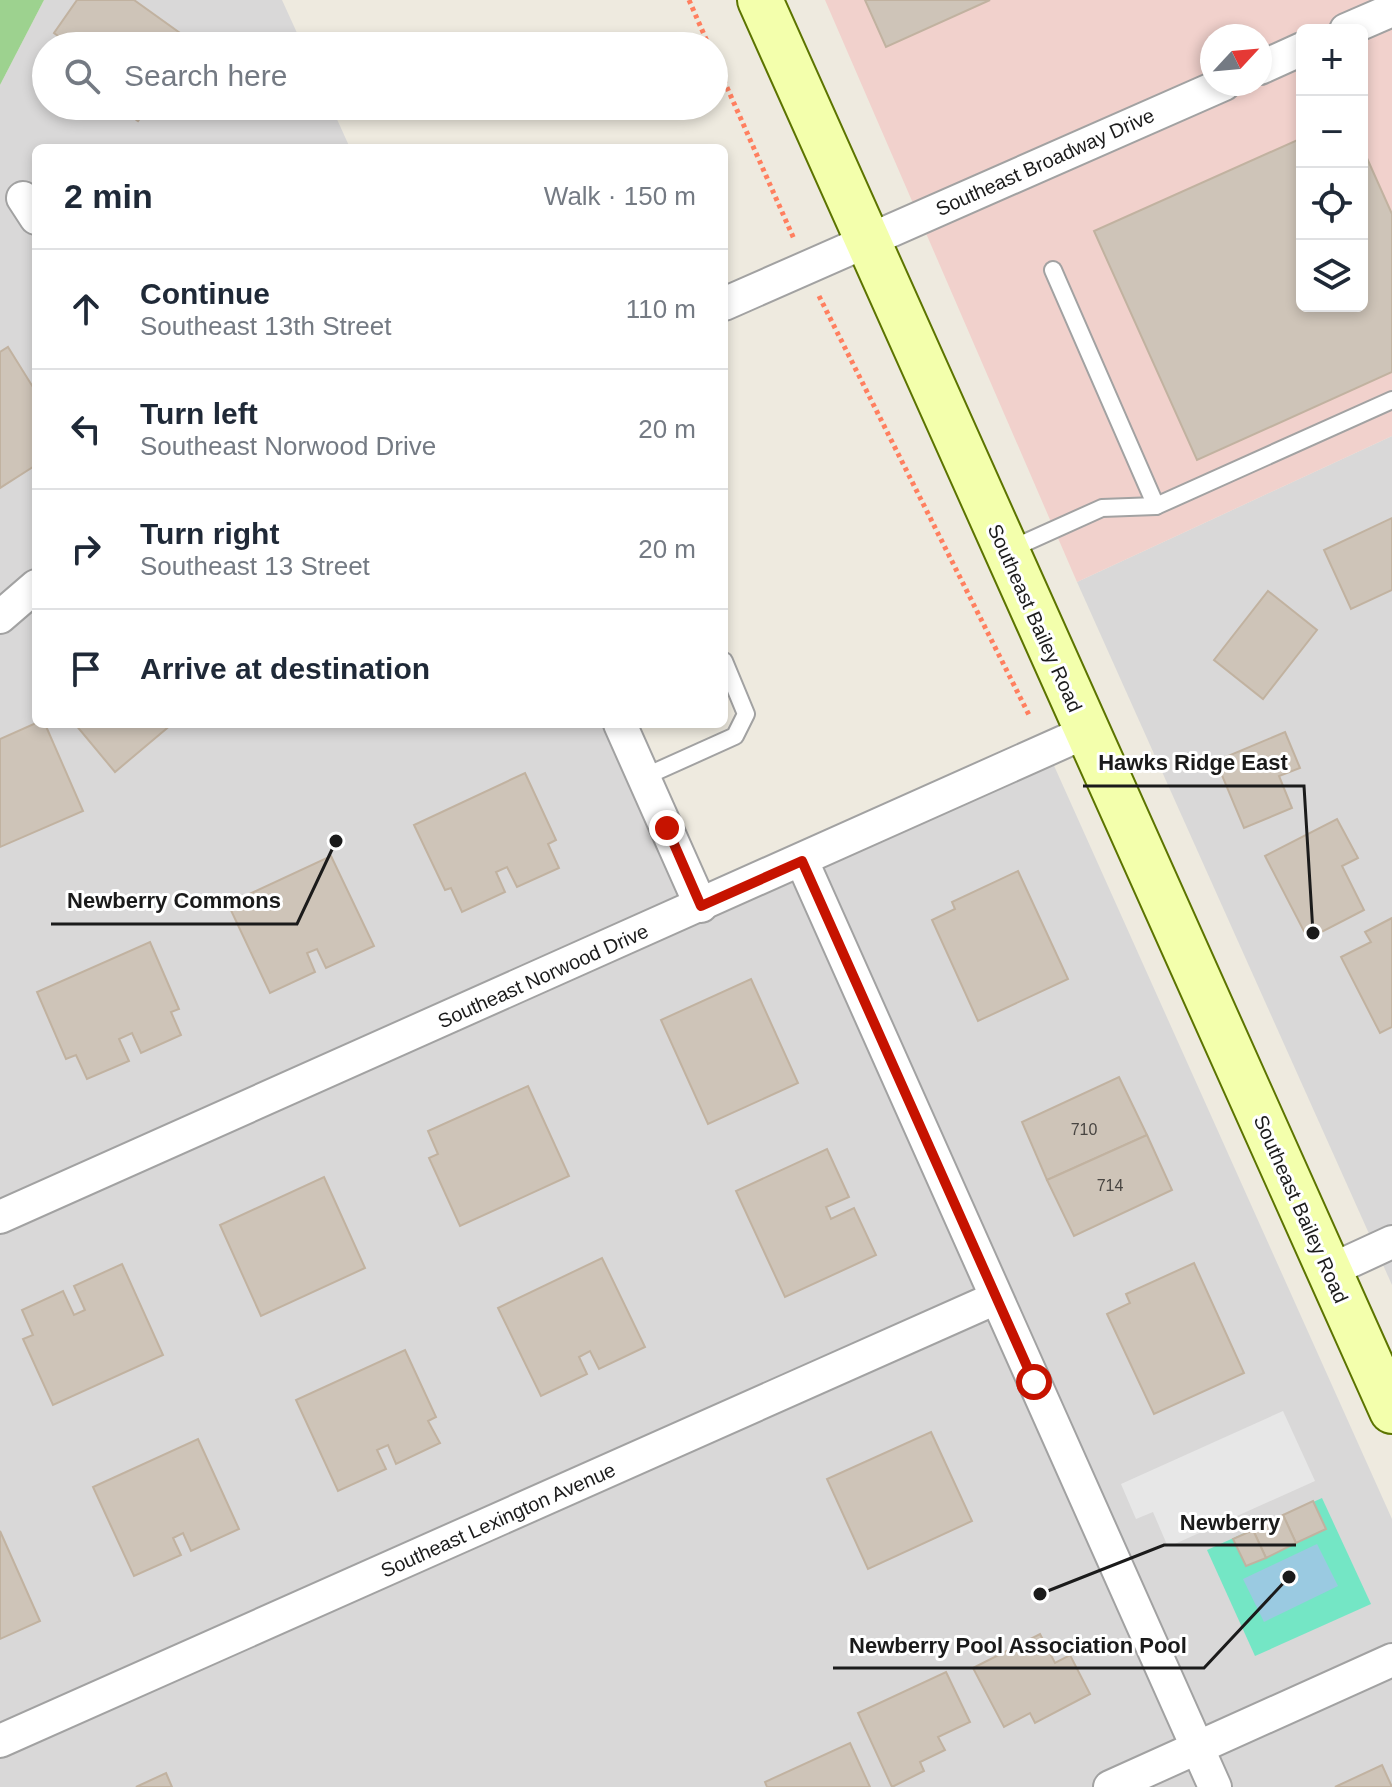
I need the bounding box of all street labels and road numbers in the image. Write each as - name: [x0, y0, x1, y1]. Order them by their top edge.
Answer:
- street label: Southeast Broadway Drive: [932, 104, 1158, 220]
- street label: Southeast Bailey Road: [984, 521, 1086, 715]
- street label: Southeast Norwood Drive: [434, 920, 652, 1032]
- street label: Southeast Bailey Road: [1250, 1112, 1352, 1306]
- street label: Southeast Lexington Avenue: [377, 1458, 619, 1582]

